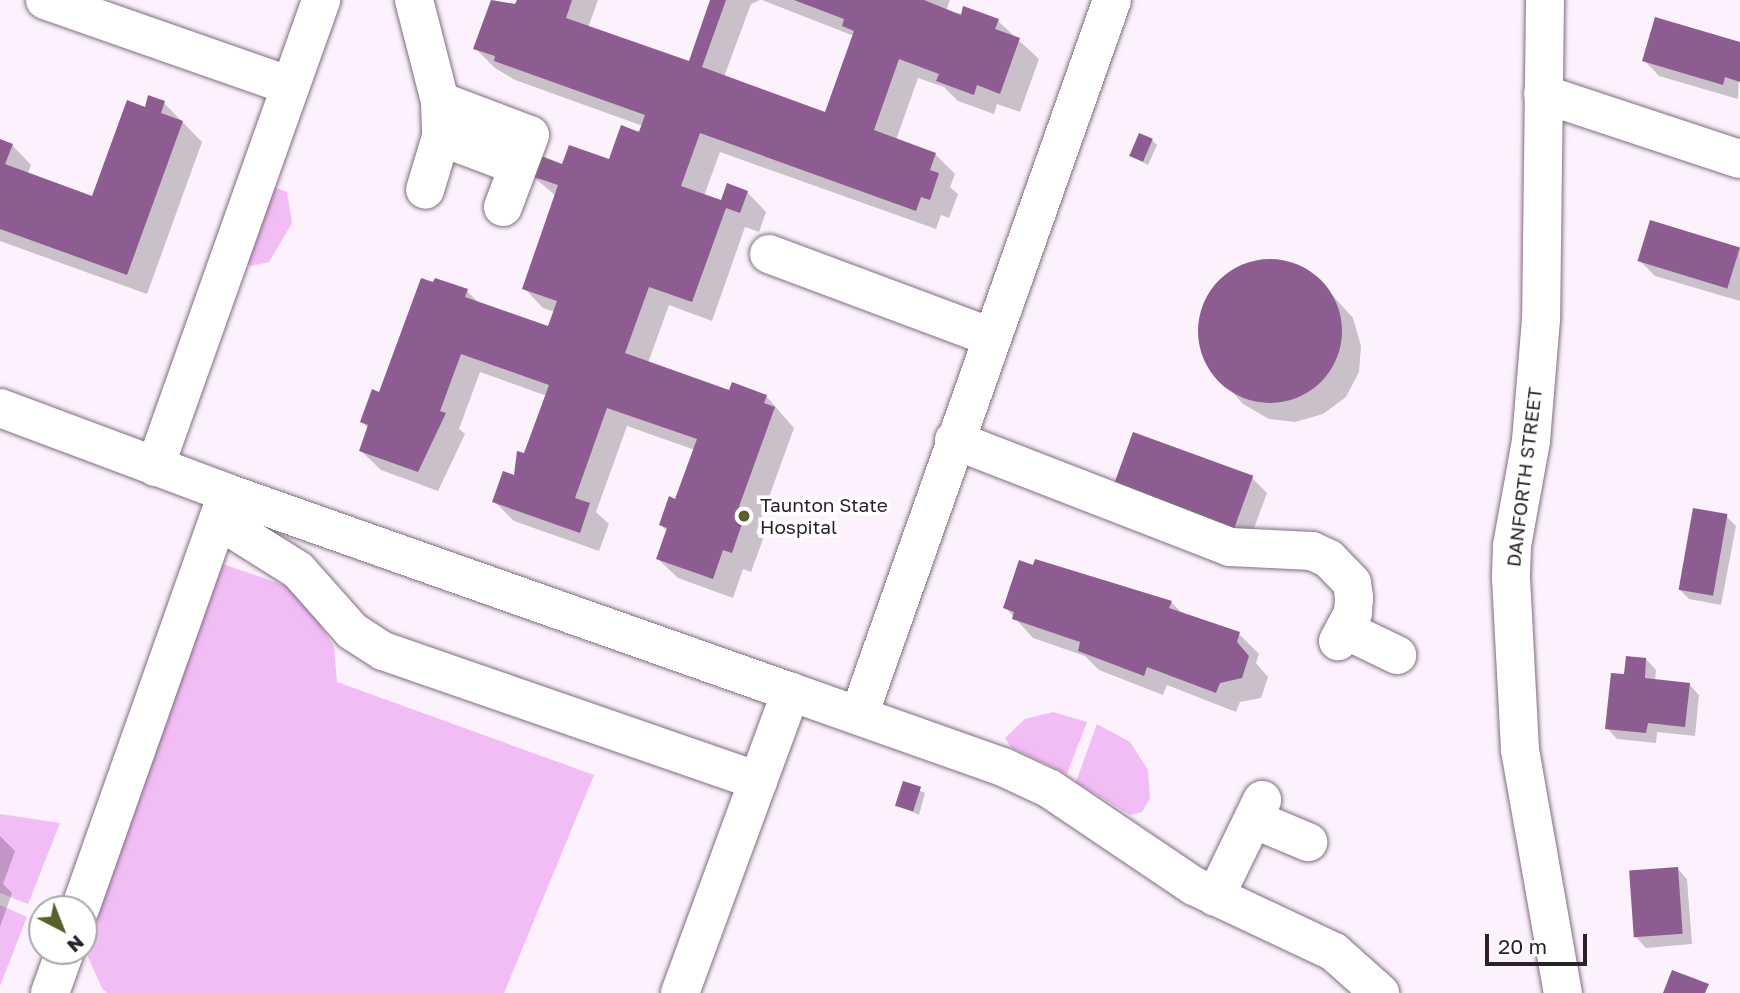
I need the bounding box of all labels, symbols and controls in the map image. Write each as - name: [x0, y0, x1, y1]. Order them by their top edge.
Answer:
- street label: DANFORTH STREET: [1502, 386, 1546, 568]
- place label: Taunton State Hospital: [760, 494, 888, 538]
- marker: Taunton State Hospital: [734, 506, 754, 526]
- north arrow: [28, 895, 98, 965]
- scale bar: [1488, 920, 1590, 964]
- text: N: [63, 931, 89, 958]
- text: 20 m: [1498, 933, 1547, 959]

